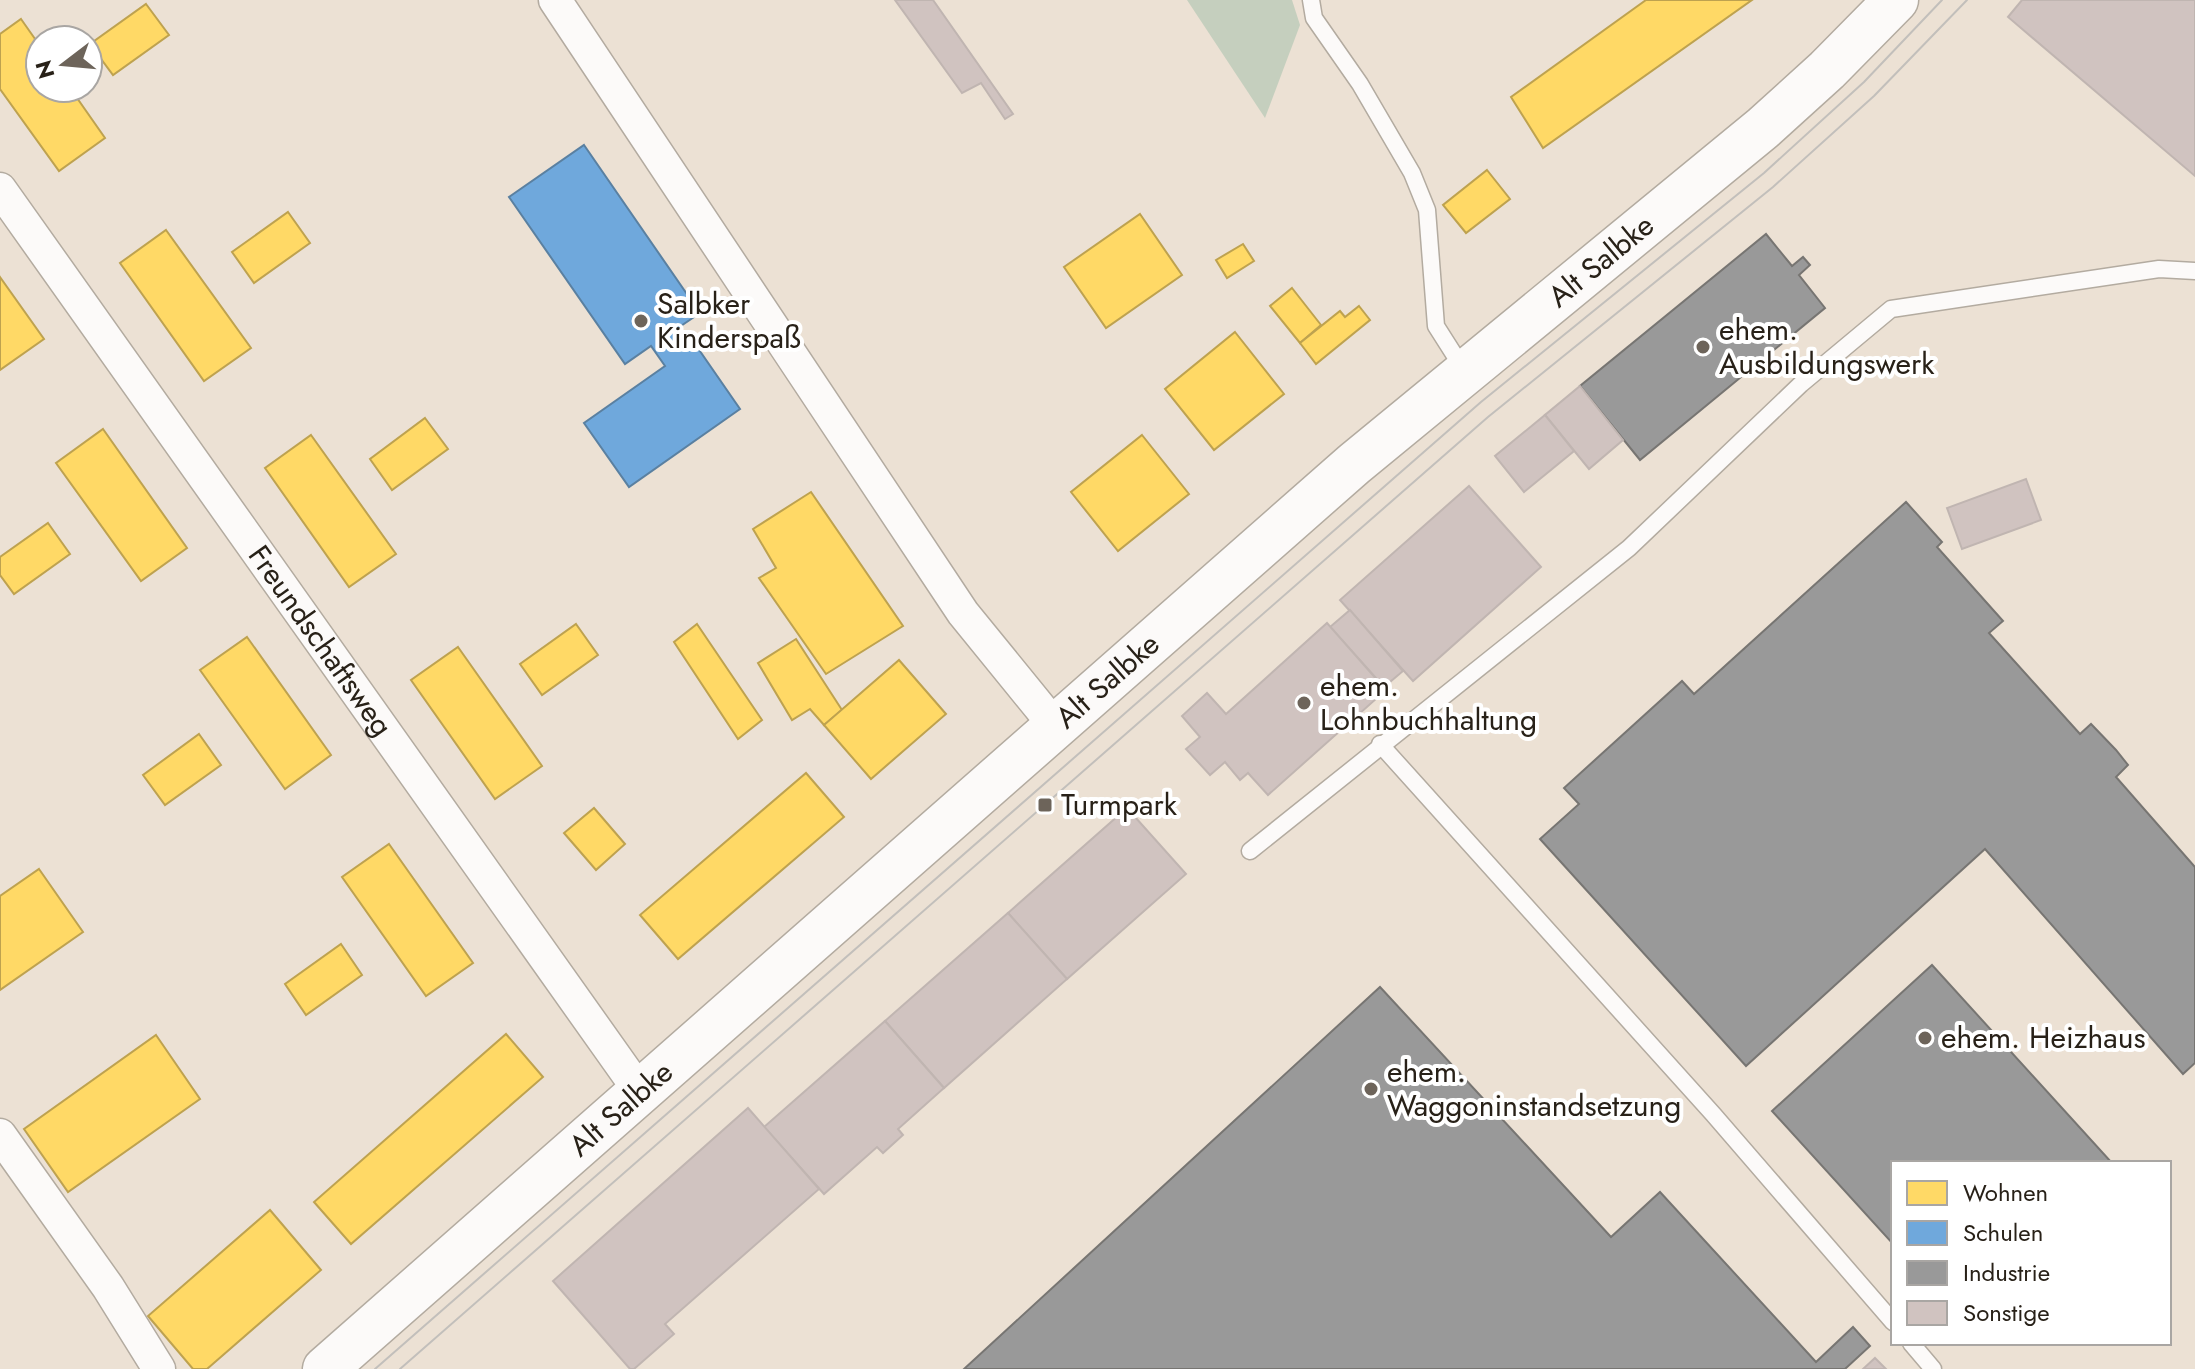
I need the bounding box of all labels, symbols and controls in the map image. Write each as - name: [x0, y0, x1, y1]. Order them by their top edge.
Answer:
- north arrow: [24, 24, 104, 104]
- text: N: [27, 57, 63, 82]
- street label: Alt Salbke: [1538, 204, 1663, 317]
- place label: Salbker Kinderspaß: [657, 282, 801, 359]
- place label: ehem. Ausbildungswerk: [1719, 308, 1935, 385]
- marker: Salbker Kinderspaß: [632, 312, 650, 330]
- marker: ehem. Ausbildungswerk: [1694, 338, 1712, 356]
- street label: Freundschaftsweg: [238, 536, 404, 745]
- street label: Alt Salbke: [1046, 623, 1169, 738]
- place label: ehem. Lohnbuchhaltung: [1320, 664, 1537, 741]
- marker: ehem. Lohnbuchhaltung: [1295, 694, 1313, 712]
- place label: Turmpark: [1061, 783, 1178, 826]
- marker: Turmpark: [1036, 796, 1054, 814]
- place label: ehem. Heizhaus: [1941, 1016, 2146, 1059]
- marker: ehem. Heizhaus: [1916, 1029, 1934, 1047]
- place label: ehem. Waggoninstandsetzung: [1387, 1050, 1681, 1127]
- street label: Alt Salbke: [559, 1051, 682, 1166]
- marker: ehem. Waggoninstandsetzung: [1362, 1080, 1380, 1098]
- legend: [1891, 1161, 2171, 1345]
- text: Wohnen: [1963, 1175, 2048, 1210]
- text: Schulen: [1963, 1215, 2043, 1250]
- text: Industrie: [1963, 1255, 2050, 1290]
- text: Sonstige: [1963, 1295, 2050, 1330]

